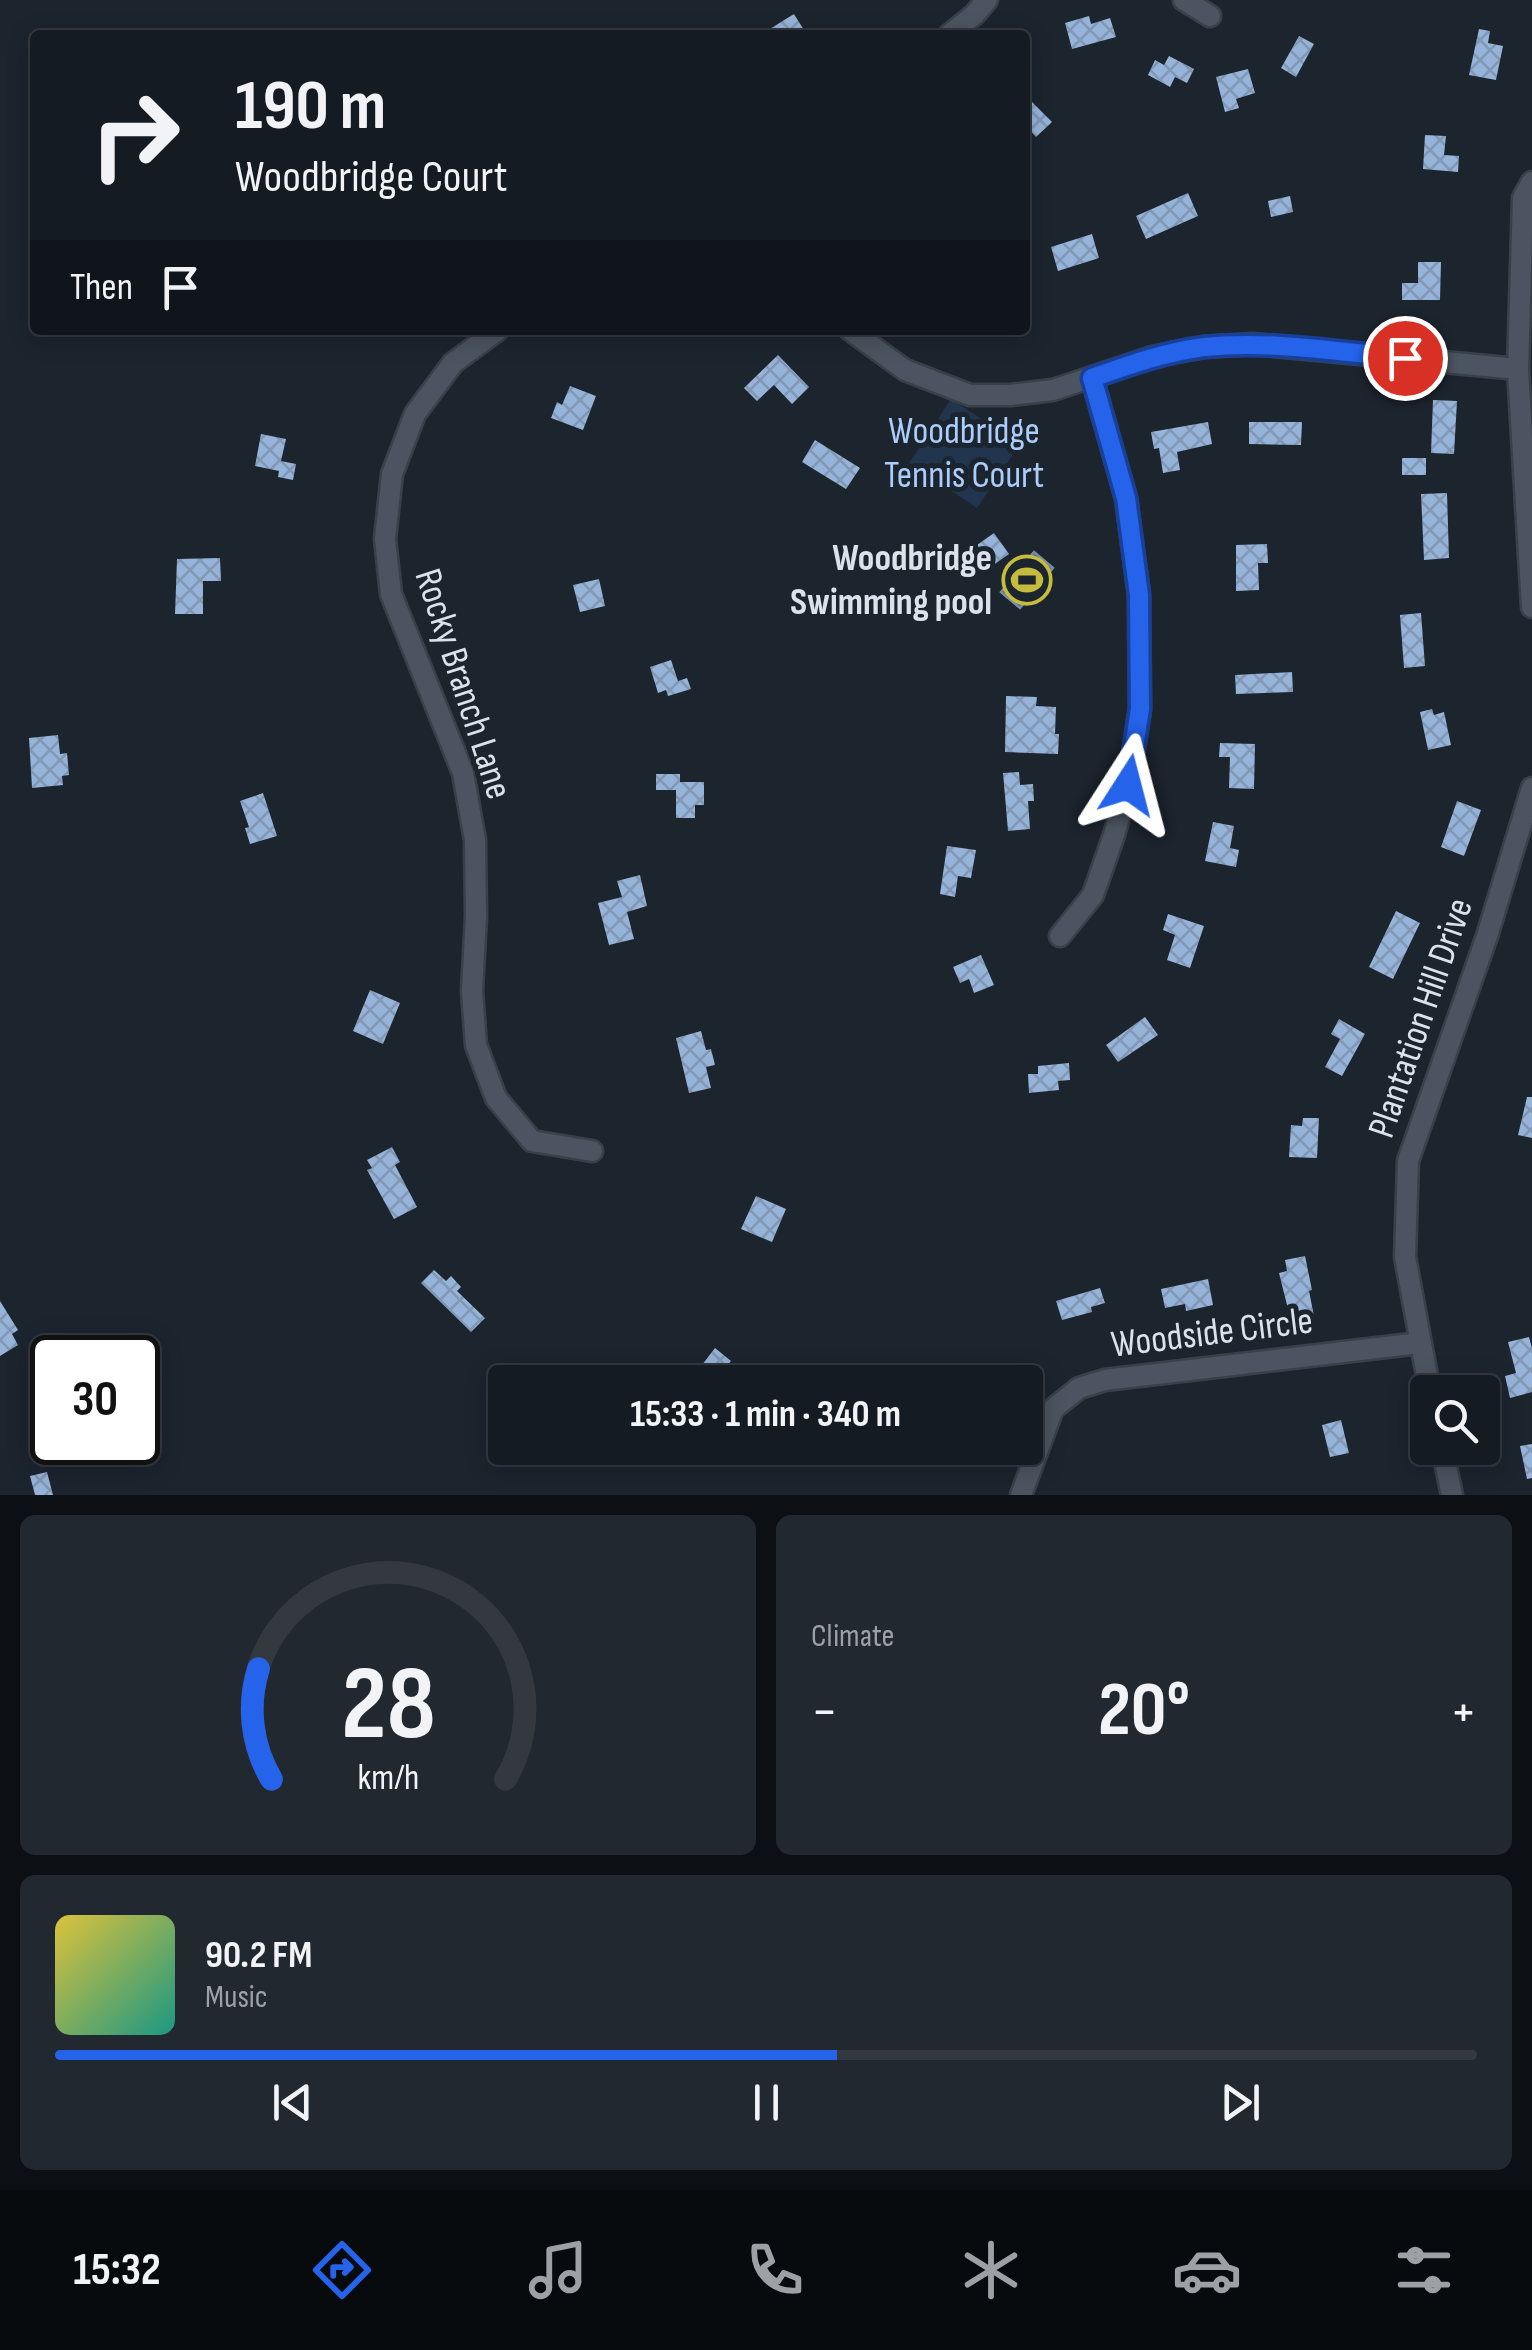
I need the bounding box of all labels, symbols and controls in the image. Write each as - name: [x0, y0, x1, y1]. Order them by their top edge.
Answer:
- text: 190 m: [235, 65, 386, 149]
- icon: right: [70, 70, 200, 200]
- text: Woodbridge Court: [235, 150, 507, 205]
- icon: arrive: [153, 260, 208, 315]
- text: Then: [70, 265, 133, 310]
- pin: [1363, 316, 1448, 401]
- icon: arrive: [1378, 331, 1433, 386]
- park label: Woodbridge Tennis Court: [884, 409, 1044, 498]
- place label: Woodbridge Swimming pool: [790, 536, 992, 625]
- sports icon: Woodbridge Swimming pool: [1001, 554, 1053, 606]
- street label: Rocky Branch Lane: [405, 563, 521, 805]
- position arrow: [1076, 733, 1180, 837]
- street label: Plantation Hill Drive: [1359, 893, 1483, 1143]
- street label: Woodside Circle: [1109, 1298, 1315, 1368]
- speed limit sign: 30: [30, 1335, 160, 1465]
- map controls: [1410, 1375, 1500, 1465]
- button: search: [1410, 1375, 1500, 1465]
- text: 15:33 · 1 min · 340 m: [630, 1392, 901, 1437]
- text: Climate: [811, 1617, 894, 1656]
- text: 28: [341, 1643, 435, 1768]
- text: 20°: [1098, 1666, 1190, 1757]
- text: −: [811, 1679, 838, 1746]
- text: +: [1450, 1679, 1477, 1746]
- text: km/h: [357, 1757, 419, 1800]
- text: 90.2 FM: [205, 1933, 312, 1978]
- text: Music: [205, 1978, 268, 2017]
- icon: previous: [265, 2075, 320, 2130]
- icon: pause: [739, 2075, 794, 2130]
- icon: next: [1213, 2075, 1268, 2130]
- icon: directions: [307, 2235, 377, 2305]
- icon: music: [523, 2235, 593, 2305]
- icon: phone: [740, 2235, 810, 2305]
- icon: climate: [956, 2235, 1026, 2305]
- icon: car: [1172, 2235, 1242, 2305]
- icon: filters: [1389, 2235, 1459, 2305]
- text: 15:32: [73, 2243, 161, 2298]

